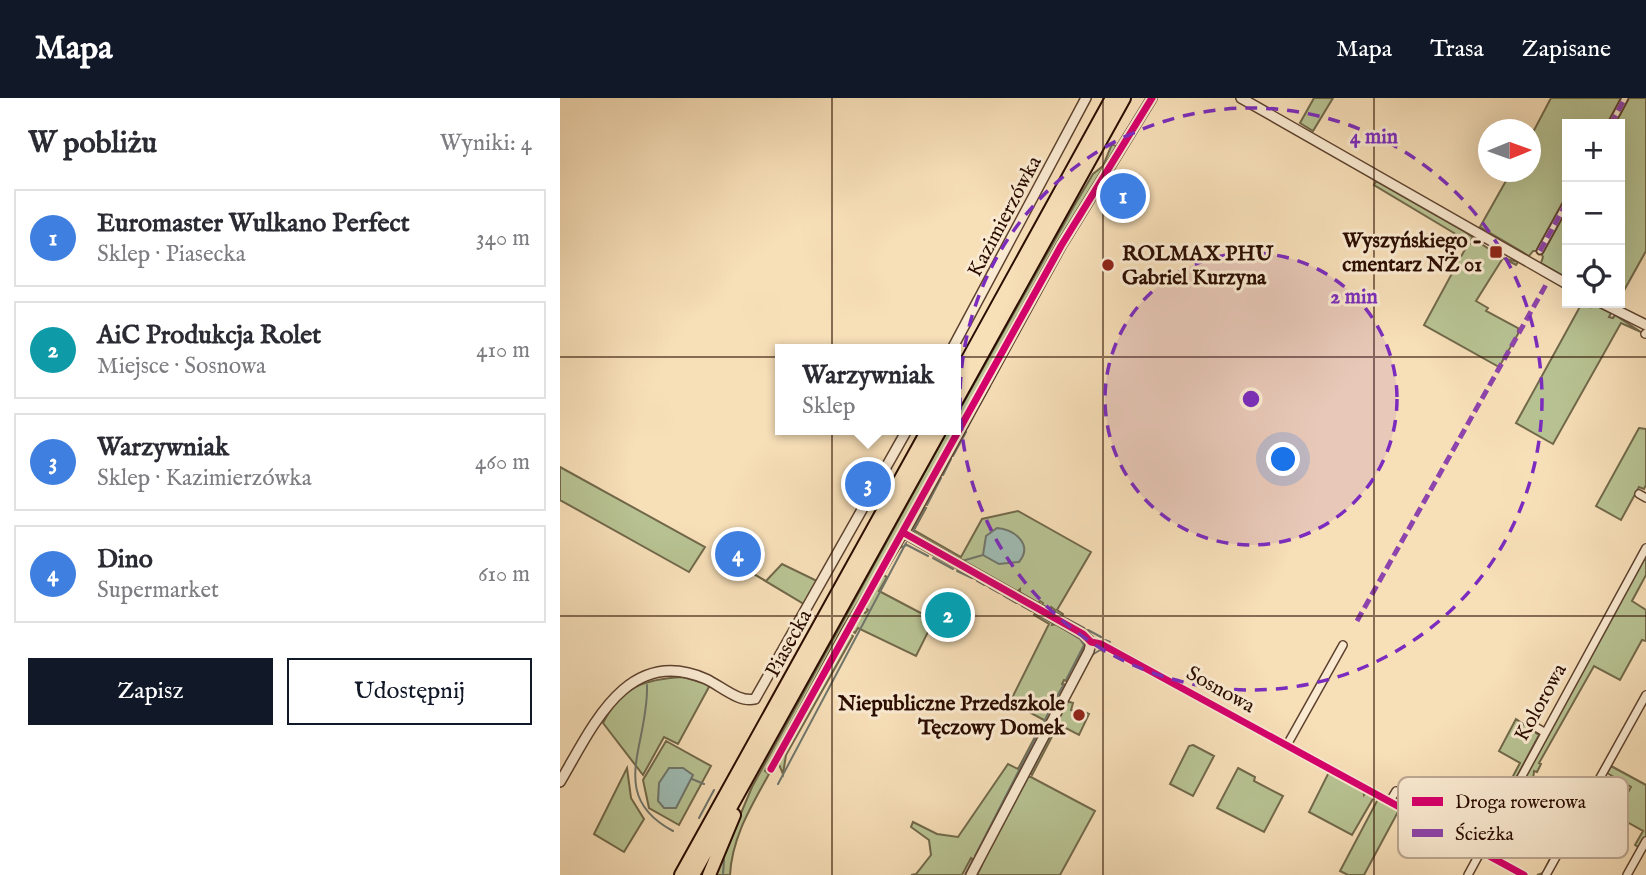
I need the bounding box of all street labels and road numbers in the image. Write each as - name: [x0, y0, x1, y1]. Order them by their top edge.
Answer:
- street label: Kazimierzówka: [962, 151, 1049, 282]
- street label: Piasecka: [760, 604, 819, 682]
- street label: Kolorowa: [1509, 658, 1574, 746]
- street label: Sosnowa: [1181, 660, 1260, 721]

